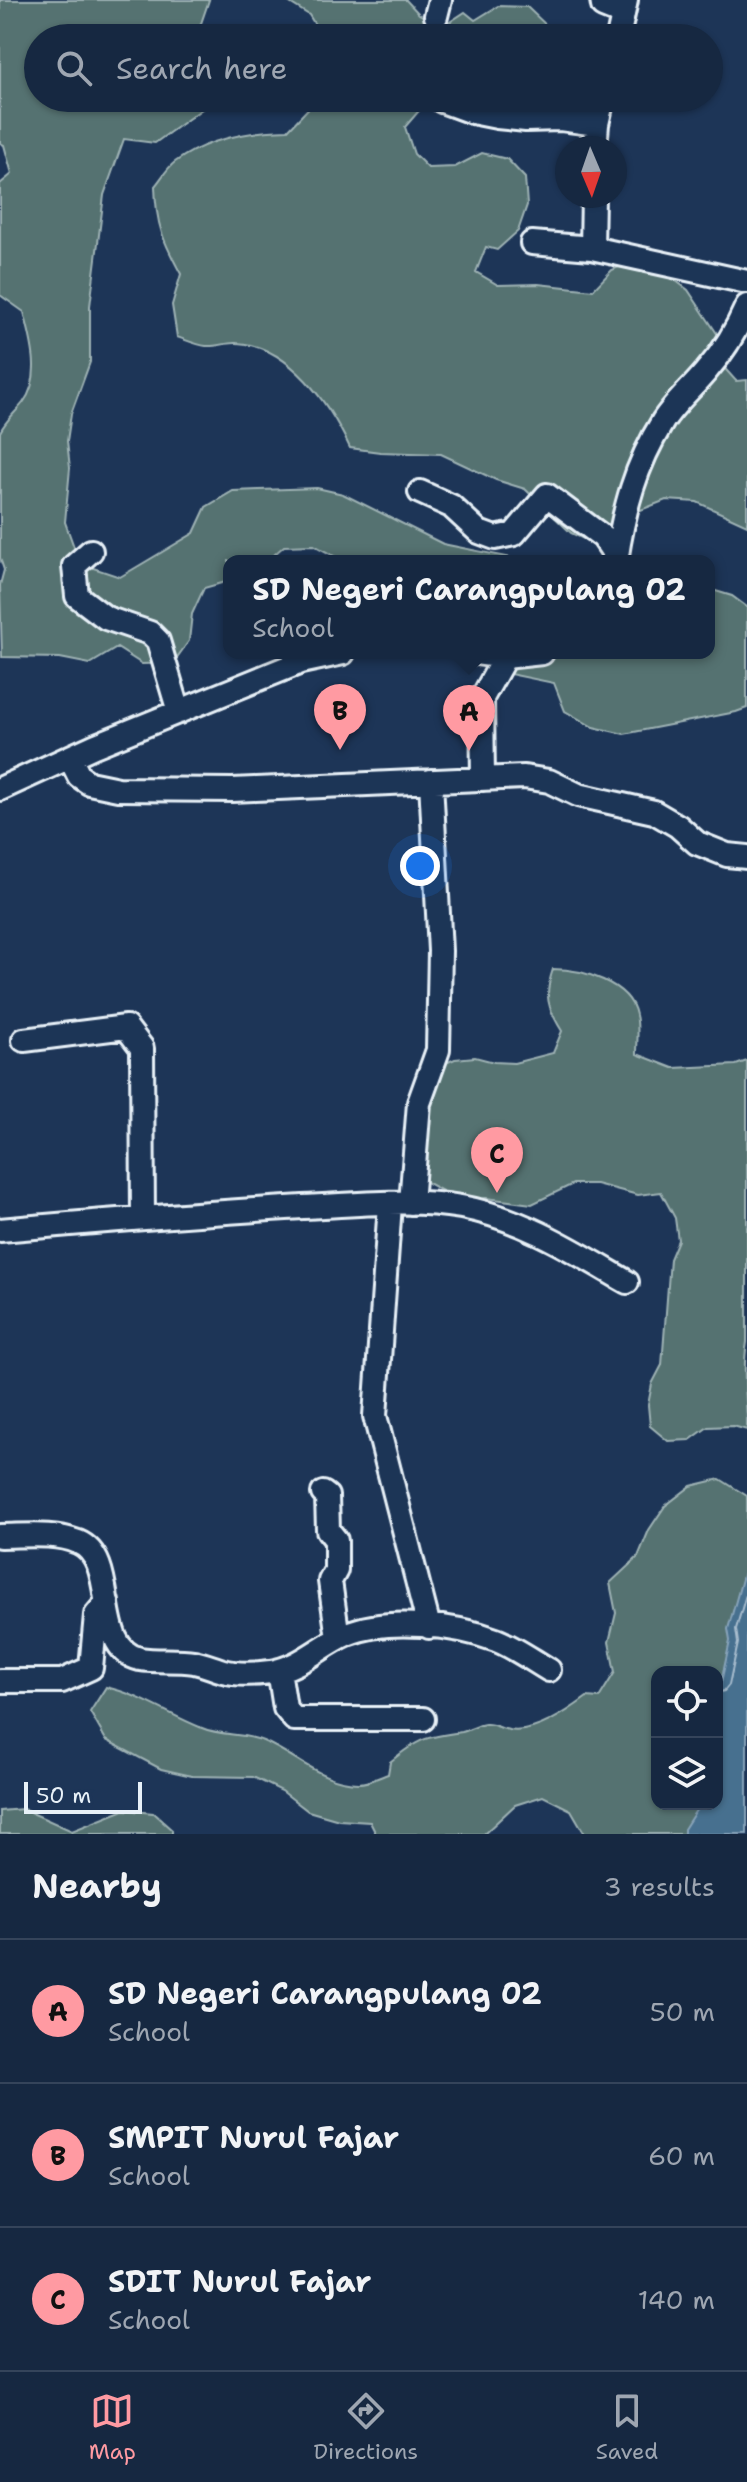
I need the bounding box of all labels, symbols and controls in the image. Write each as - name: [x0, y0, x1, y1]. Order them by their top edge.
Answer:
- search box: [24, 24, 723, 112]
- icon: search: [52, 46, 96, 90]
- text: Search here: [116, 48, 287, 89]
- north arrow: [555, 136, 627, 208]
- popup: [223, 555, 715, 659]
- text: SD Negeri Carangpulang 02: [252, 569, 686, 610]
- text: School: [252, 610, 334, 645]
- pin: B: [314, 684, 366, 750]
- pin: A: [443, 685, 495, 751]
- your location: [400, 846, 440, 886]
- pin: C: [471, 1127, 523, 1193]
- map controls: [651, 1666, 723, 1810]
- button: locate: [651, 1666, 723, 1738]
- button: layers: [651, 1738, 723, 1810]
- scale bar: [24, 1778, 142, 1814]
- text: 50 m: [36, 1781, 91, 1810]
- text: Nearby: [32, 1863, 162, 1909]
- text: 3 results: [603, 1869, 715, 1904]
- text: SD Negeri Carangpulang 02: [108, 1973, 542, 2014]
- text: A: [48, 1994, 68, 2029]
- text: 50 m: [650, 1994, 715, 2029]
- text: School: [108, 2014, 190, 2049]
- text: SMPIT Nurul Fajar: [108, 2117, 399, 2158]
- text: B: [50, 2138, 66, 2173]
- text: 60 m: [648, 2138, 715, 2173]
- text: School: [108, 2158, 190, 2193]
- text: SDIT Nurul Fajar: [108, 2261, 371, 2302]
- text: C: [50, 2282, 66, 2317]
- text: 140 m: [638, 2282, 715, 2317]
- text: School: [108, 2302, 190, 2337]
- tab: Map: [89, 2389, 136, 2466]
- tab: Directions: [313, 2389, 418, 2466]
- tab: Saved: [596, 2389, 658, 2466]

